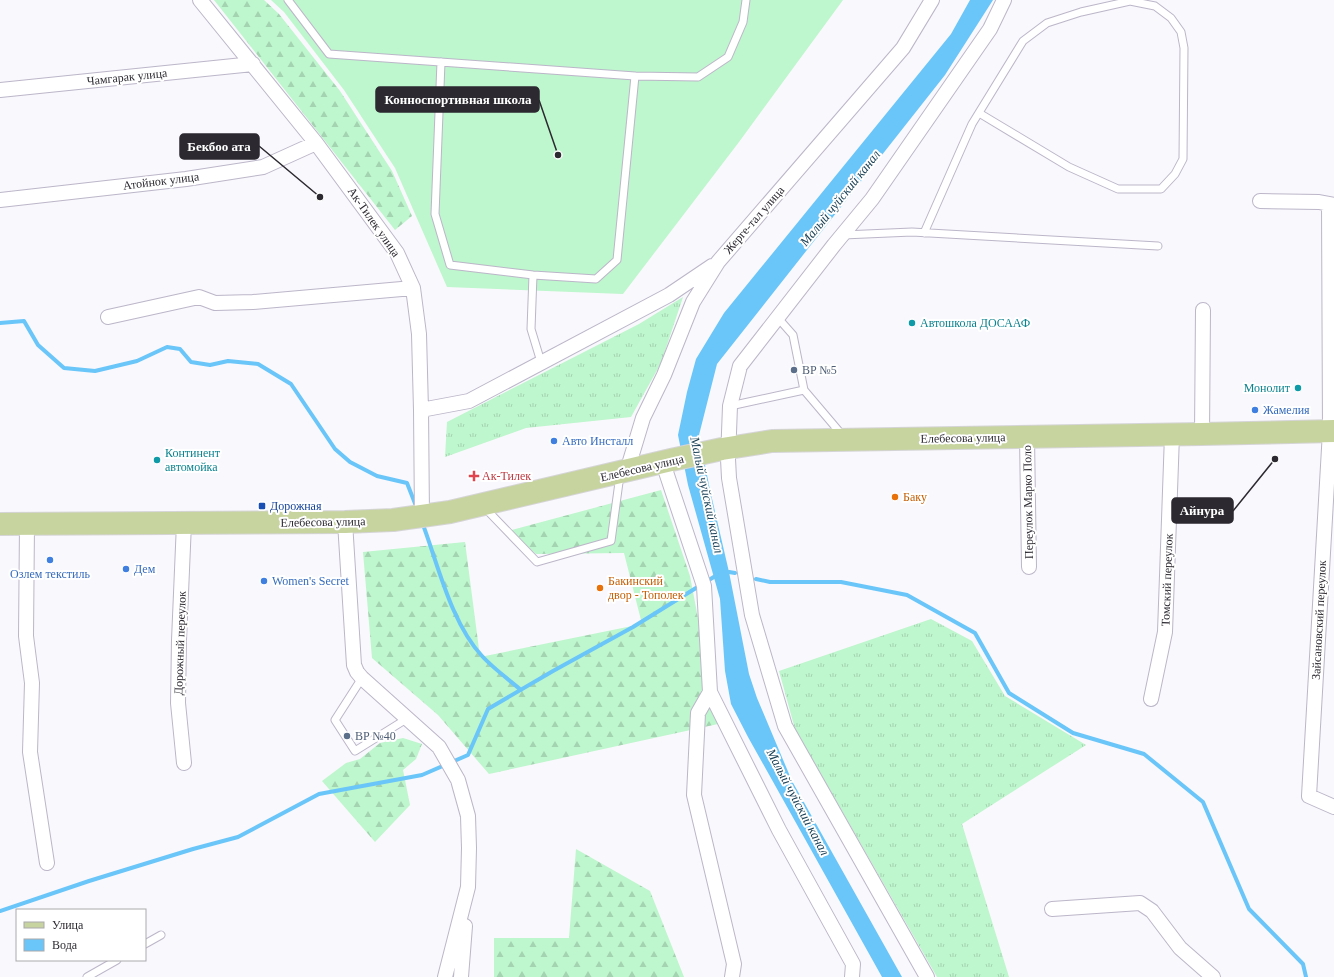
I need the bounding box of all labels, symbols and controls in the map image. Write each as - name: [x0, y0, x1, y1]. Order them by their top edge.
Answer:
- street label: Чамгарак улица: [86, 66, 169, 88]
- callout: Конноспортивная школа: [376, 87, 539, 112]
- text: Конноспортивная школа: [384, 92, 532, 107]
- callout: Бекбоо ата: [180, 134, 259, 159]
- text: Бекбоо ата: [187, 139, 251, 154]
- water label: Малый чуйский канал: [796, 147, 883, 250]
- street label: Атойнок улица: [122, 169, 200, 193]
- street label: Жерге-тал улица: [721, 183, 788, 257]
- street label: Ак-Тилек улица: [345, 185, 404, 260]
- place label: Автошкола ДОСААФ: [920, 316, 1030, 330]
- marker: Автошкола ДОСААФ: [907, 318, 917, 328]
- place label: BP №5: [802, 363, 837, 377]
- marker: BP №5: [789, 365, 799, 375]
- place label: Монолит: [1244, 381, 1291, 395]
- marker: Монолит: [1293, 383, 1303, 393]
- place label: Жамелия: [1263, 403, 1310, 417]
- marker: Жамелия: [1250, 405, 1260, 415]
- street label: Елебесова улица: [920, 430, 1006, 446]
- place label: Авто Инсталл: [562, 434, 633, 448]
- water label: Малый чуйский канал: [687, 434, 727, 555]
- marker: Авто Инсталл: [549, 436, 559, 446]
- street label: Переулок Марко Поло: [1020, 445, 1036, 559]
- place label: Континент автомойка: [165, 446, 221, 474]
- street label: Елебесова улица: [599, 451, 686, 484]
- marker: Континент автомойка: [152, 455, 162, 465]
- place label: Ак-Тилек: [482, 469, 531, 483]
- marker: Ак-Тилек: [469, 471, 479, 481]
- place label: Баку: [903, 490, 927, 504]
- marker: Баку: [890, 492, 900, 502]
- callout: Айнура: [1172, 498, 1233, 523]
- place label: Дорожная: [270, 499, 322, 513]
- marker: Дорожная: [257, 501, 267, 511]
- text: Айнура: [1180, 503, 1225, 518]
- street label: Елебесова улица: [280, 514, 366, 530]
- street label: Томский переулок: [1158, 533, 1176, 627]
- marker: Озлем текстиль: [45, 555, 55, 565]
- street label: Зайсановский переулок: [1309, 560, 1329, 680]
- place label: Дем: [134, 562, 156, 576]
- marker: Дем: [121, 564, 131, 574]
- place label: Озлем текстиль: [10, 567, 90, 581]
- place label: Women's Secret: [272, 574, 350, 588]
- place label: Бакинский двор - Тополек: [608, 574, 684, 602]
- marker: Women's Secret: [259, 576, 269, 586]
- marker: Бакинский двор - Тополек: [595, 583, 605, 593]
- street label: Дорожный переулок: [171, 591, 189, 695]
- place label: BP №40: [355, 729, 396, 743]
- marker: BP №40: [342, 731, 352, 741]
- water label: Малый чуйский канал: [763, 745, 833, 858]
- legend: [16, 909, 146, 961]
- text: Улица: [52, 918, 84, 932]
- text: Вода: [52, 938, 78, 952]

